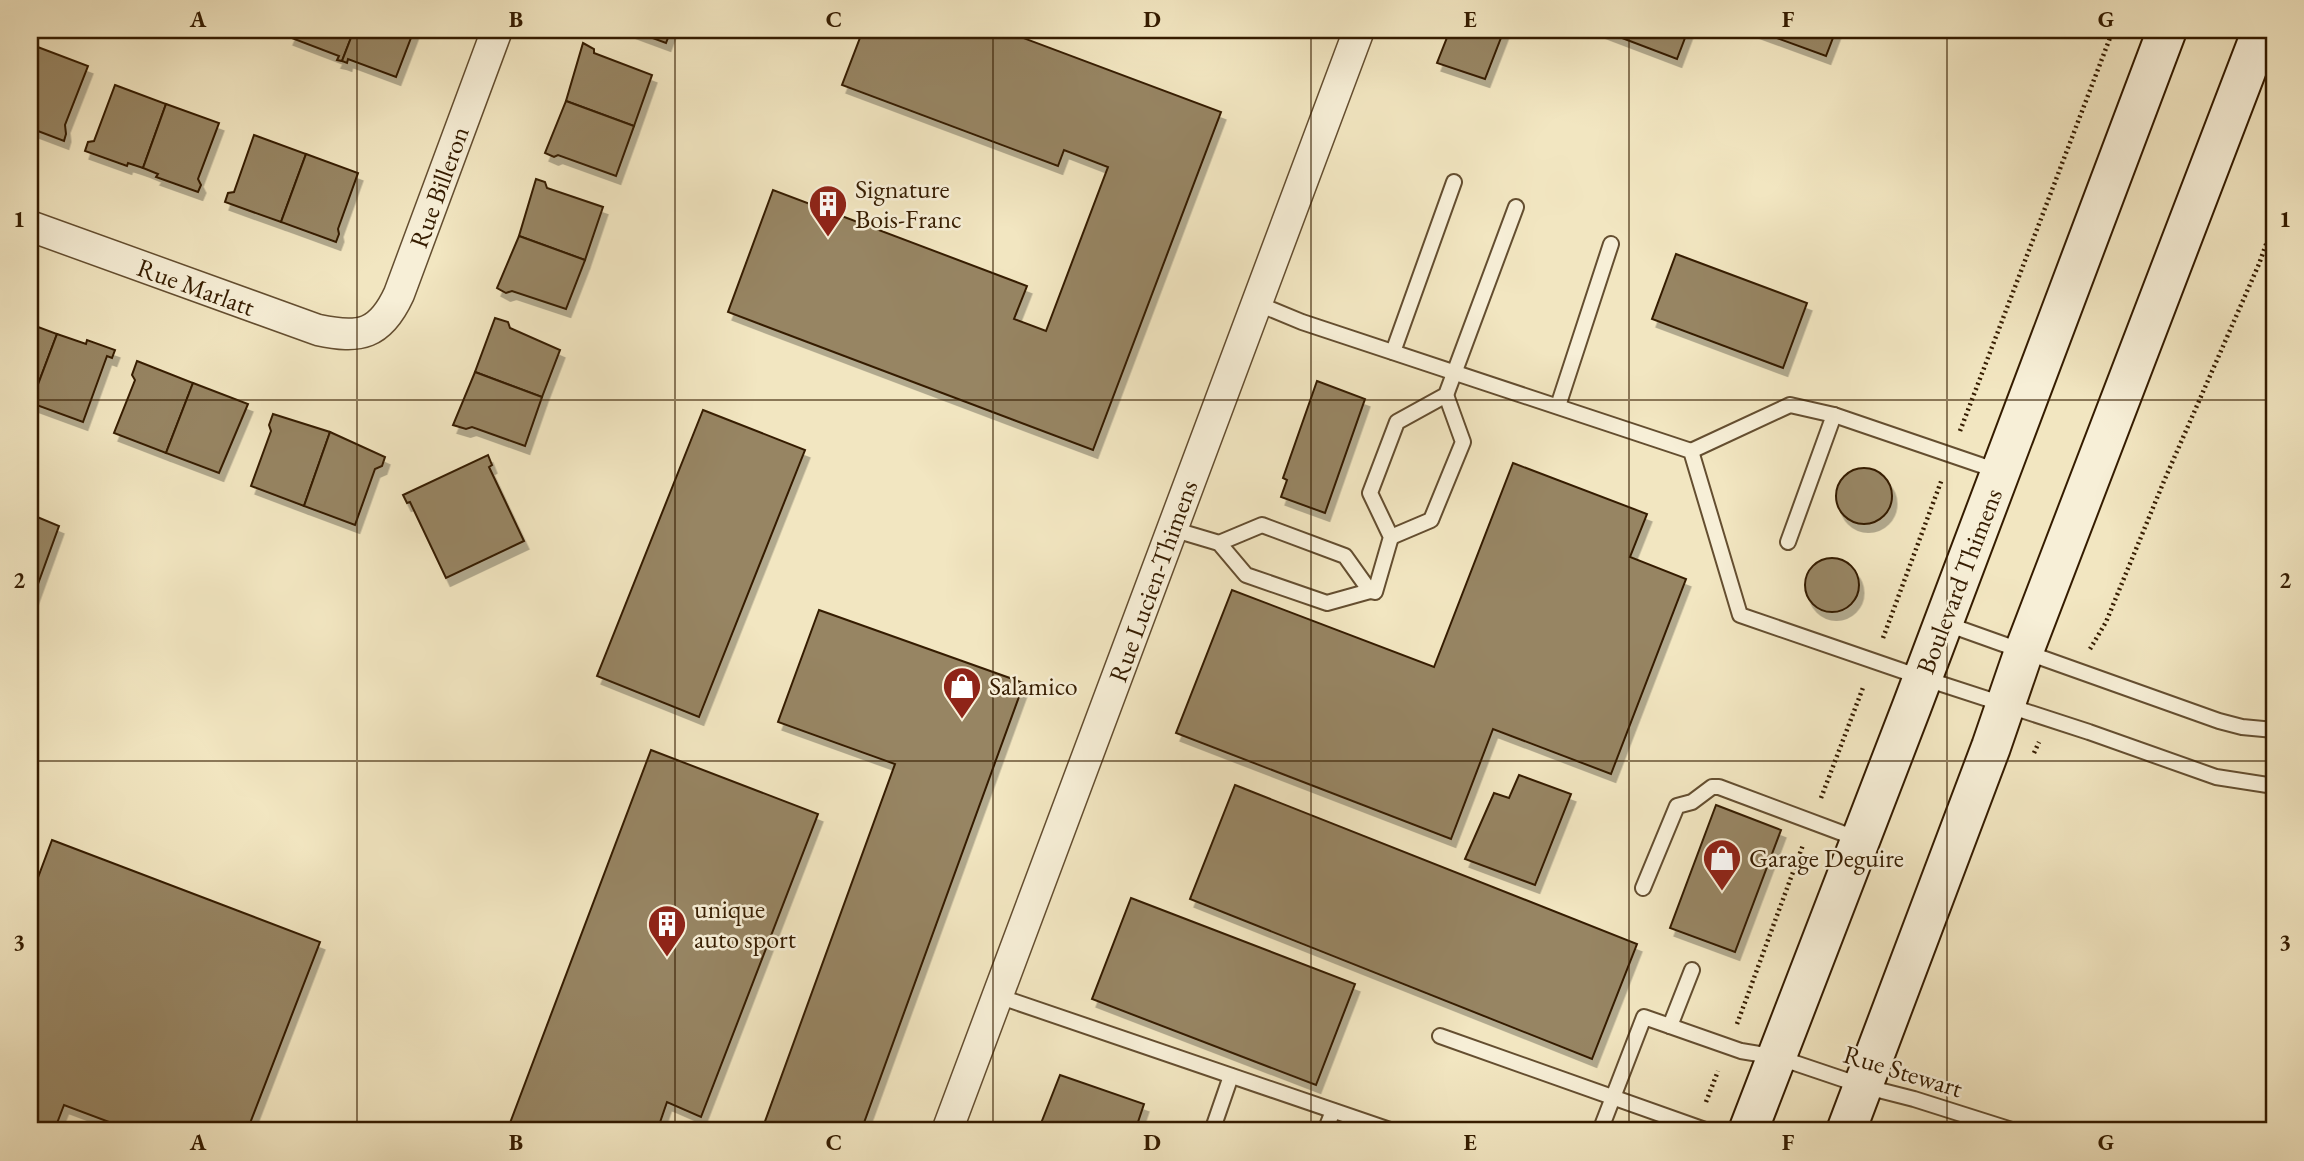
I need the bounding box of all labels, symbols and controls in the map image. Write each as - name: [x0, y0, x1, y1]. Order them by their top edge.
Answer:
- text: A: [189, 4, 207, 34]
- text: B: [509, 4, 523, 34]
- text: C: [826, 4, 842, 34]
- text: D: [1143, 4, 1161, 34]
- text: E: [1463, 4, 1477, 34]
- text: F: [1782, 4, 1795, 34]
- text: G: [2098, 4, 2114, 34]
- street label: Rue Billeron: [401, 121, 477, 253]
- place label: Signature Bois-Franc: [855, 172, 962, 236]
- building icon: Signature Bois-Franc: [807, 183, 849, 238]
- text: 1: [13, 204, 25, 234]
- text: 1: [2279, 204, 2291, 234]
- street label: Rue Marlatt: [133, 250, 259, 324]
- street label: Rue Lucien-Thimens: [1101, 475, 1205, 687]
- street label: Boulevard Thimens: [1908, 483, 2010, 679]
- text: 2: [13, 565, 25, 595]
- text: 2: [2279, 565, 2291, 595]
- shop icon: Salamico: [941, 665, 983, 720]
- place label: Salamico: [989, 669, 1078, 703]
- shop icon: Garage Deguire: [1701, 837, 1743, 892]
- place label: Garage Deguire: [1749, 841, 1904, 875]
- place label: unique auto sport: [694, 892, 796, 956]
- building icon: unique auto sport: [646, 903, 688, 958]
- text: 3: [13, 927, 25, 957]
- text: 3: [2279, 927, 2291, 957]
- street label: Rue Stewart: [1839, 1037, 1967, 1105]
- text: A: [189, 1127, 207, 1157]
- text: B: [509, 1127, 523, 1157]
- text: C: [826, 1127, 842, 1157]
- text: D: [1143, 1127, 1161, 1157]
- text: E: [1463, 1127, 1477, 1157]
- text: F: [1782, 1127, 1795, 1157]
- text: G: [2098, 1127, 2114, 1157]

